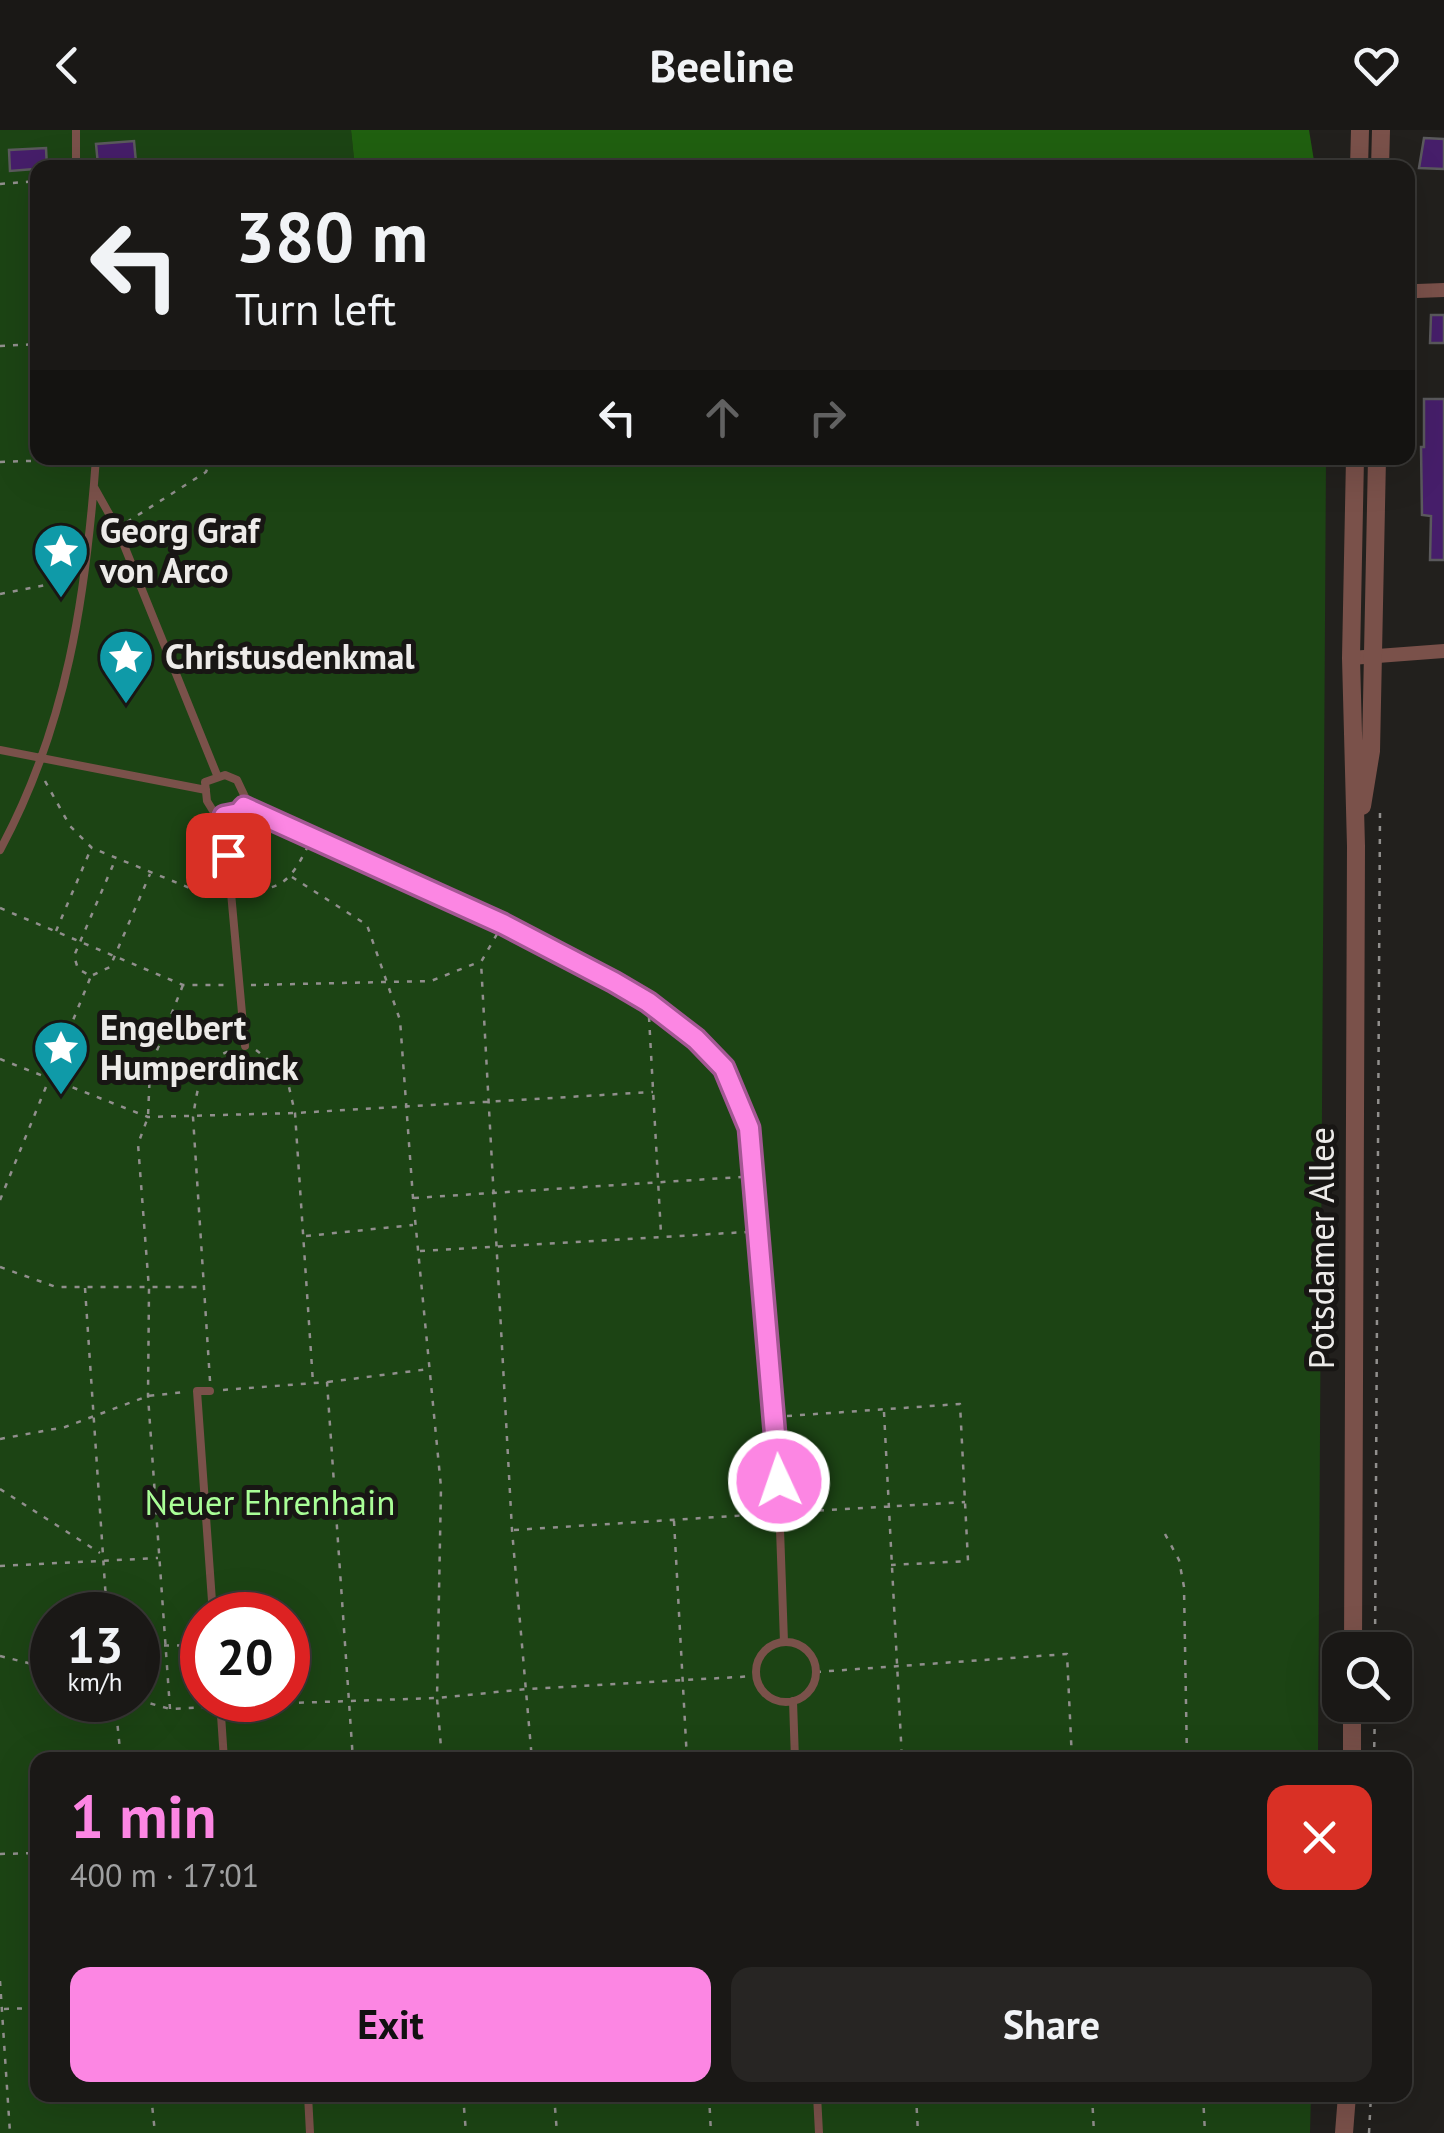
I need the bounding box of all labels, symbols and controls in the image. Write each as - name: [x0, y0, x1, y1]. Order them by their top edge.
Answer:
- text: Beeline: [650, 36, 794, 94]
- icon: back: [40, 38, 95, 93]
- icon: heart: [1349, 38, 1404, 93]
- text: 380 m: [235, 191, 428, 281]
- icon: left: [70, 200, 200, 330]
- text: Turn left: [235, 279, 396, 337]
- icon: left: [590, 390, 645, 445]
- icon: ahead: [695, 390, 750, 445]
- icon: right: [800, 390, 855, 445]
- place label: Georg Graf von Arco: [99, 507, 261, 593]
- place icon: Georg Graf von Arco: [31, 521, 91, 600]
- place icon: Christusdenkmal: [96, 627, 156, 706]
- place label: Christusdenkmal: [165, 633, 415, 679]
- pin: [186, 813, 271, 898]
- icon: arrive: [201, 828, 256, 883]
- place label: Engelbert Humperdinck: [100, 1004, 299, 1090]
- place icon: Engelbert Humperdinck: [31, 1018, 91, 1097]
- street label: Potsdamer Allee: [1298, 1127, 1344, 1369]
- position arrow: [727, 1429, 831, 1533]
- park label: Neuer Ehrenhain: [145, 1479, 396, 1525]
- speed limit sign: 20: [180, 1592, 310, 1722]
- text: 13: [67, 1612, 123, 1677]
- map controls: [1322, 1632, 1412, 1722]
- button: search: [1322, 1632, 1412, 1722]
- text: km/h: [68, 1666, 122, 1698]
- text: 1 min: [70, 1777, 216, 1855]
- button: close: [1267, 1785, 1372, 1890]
- text: 400 m · 17:01: [70, 1854, 259, 1896]
- button: Exit: [70, 1967, 711, 2082]
- button: Share: [731, 1967, 1372, 2082]

